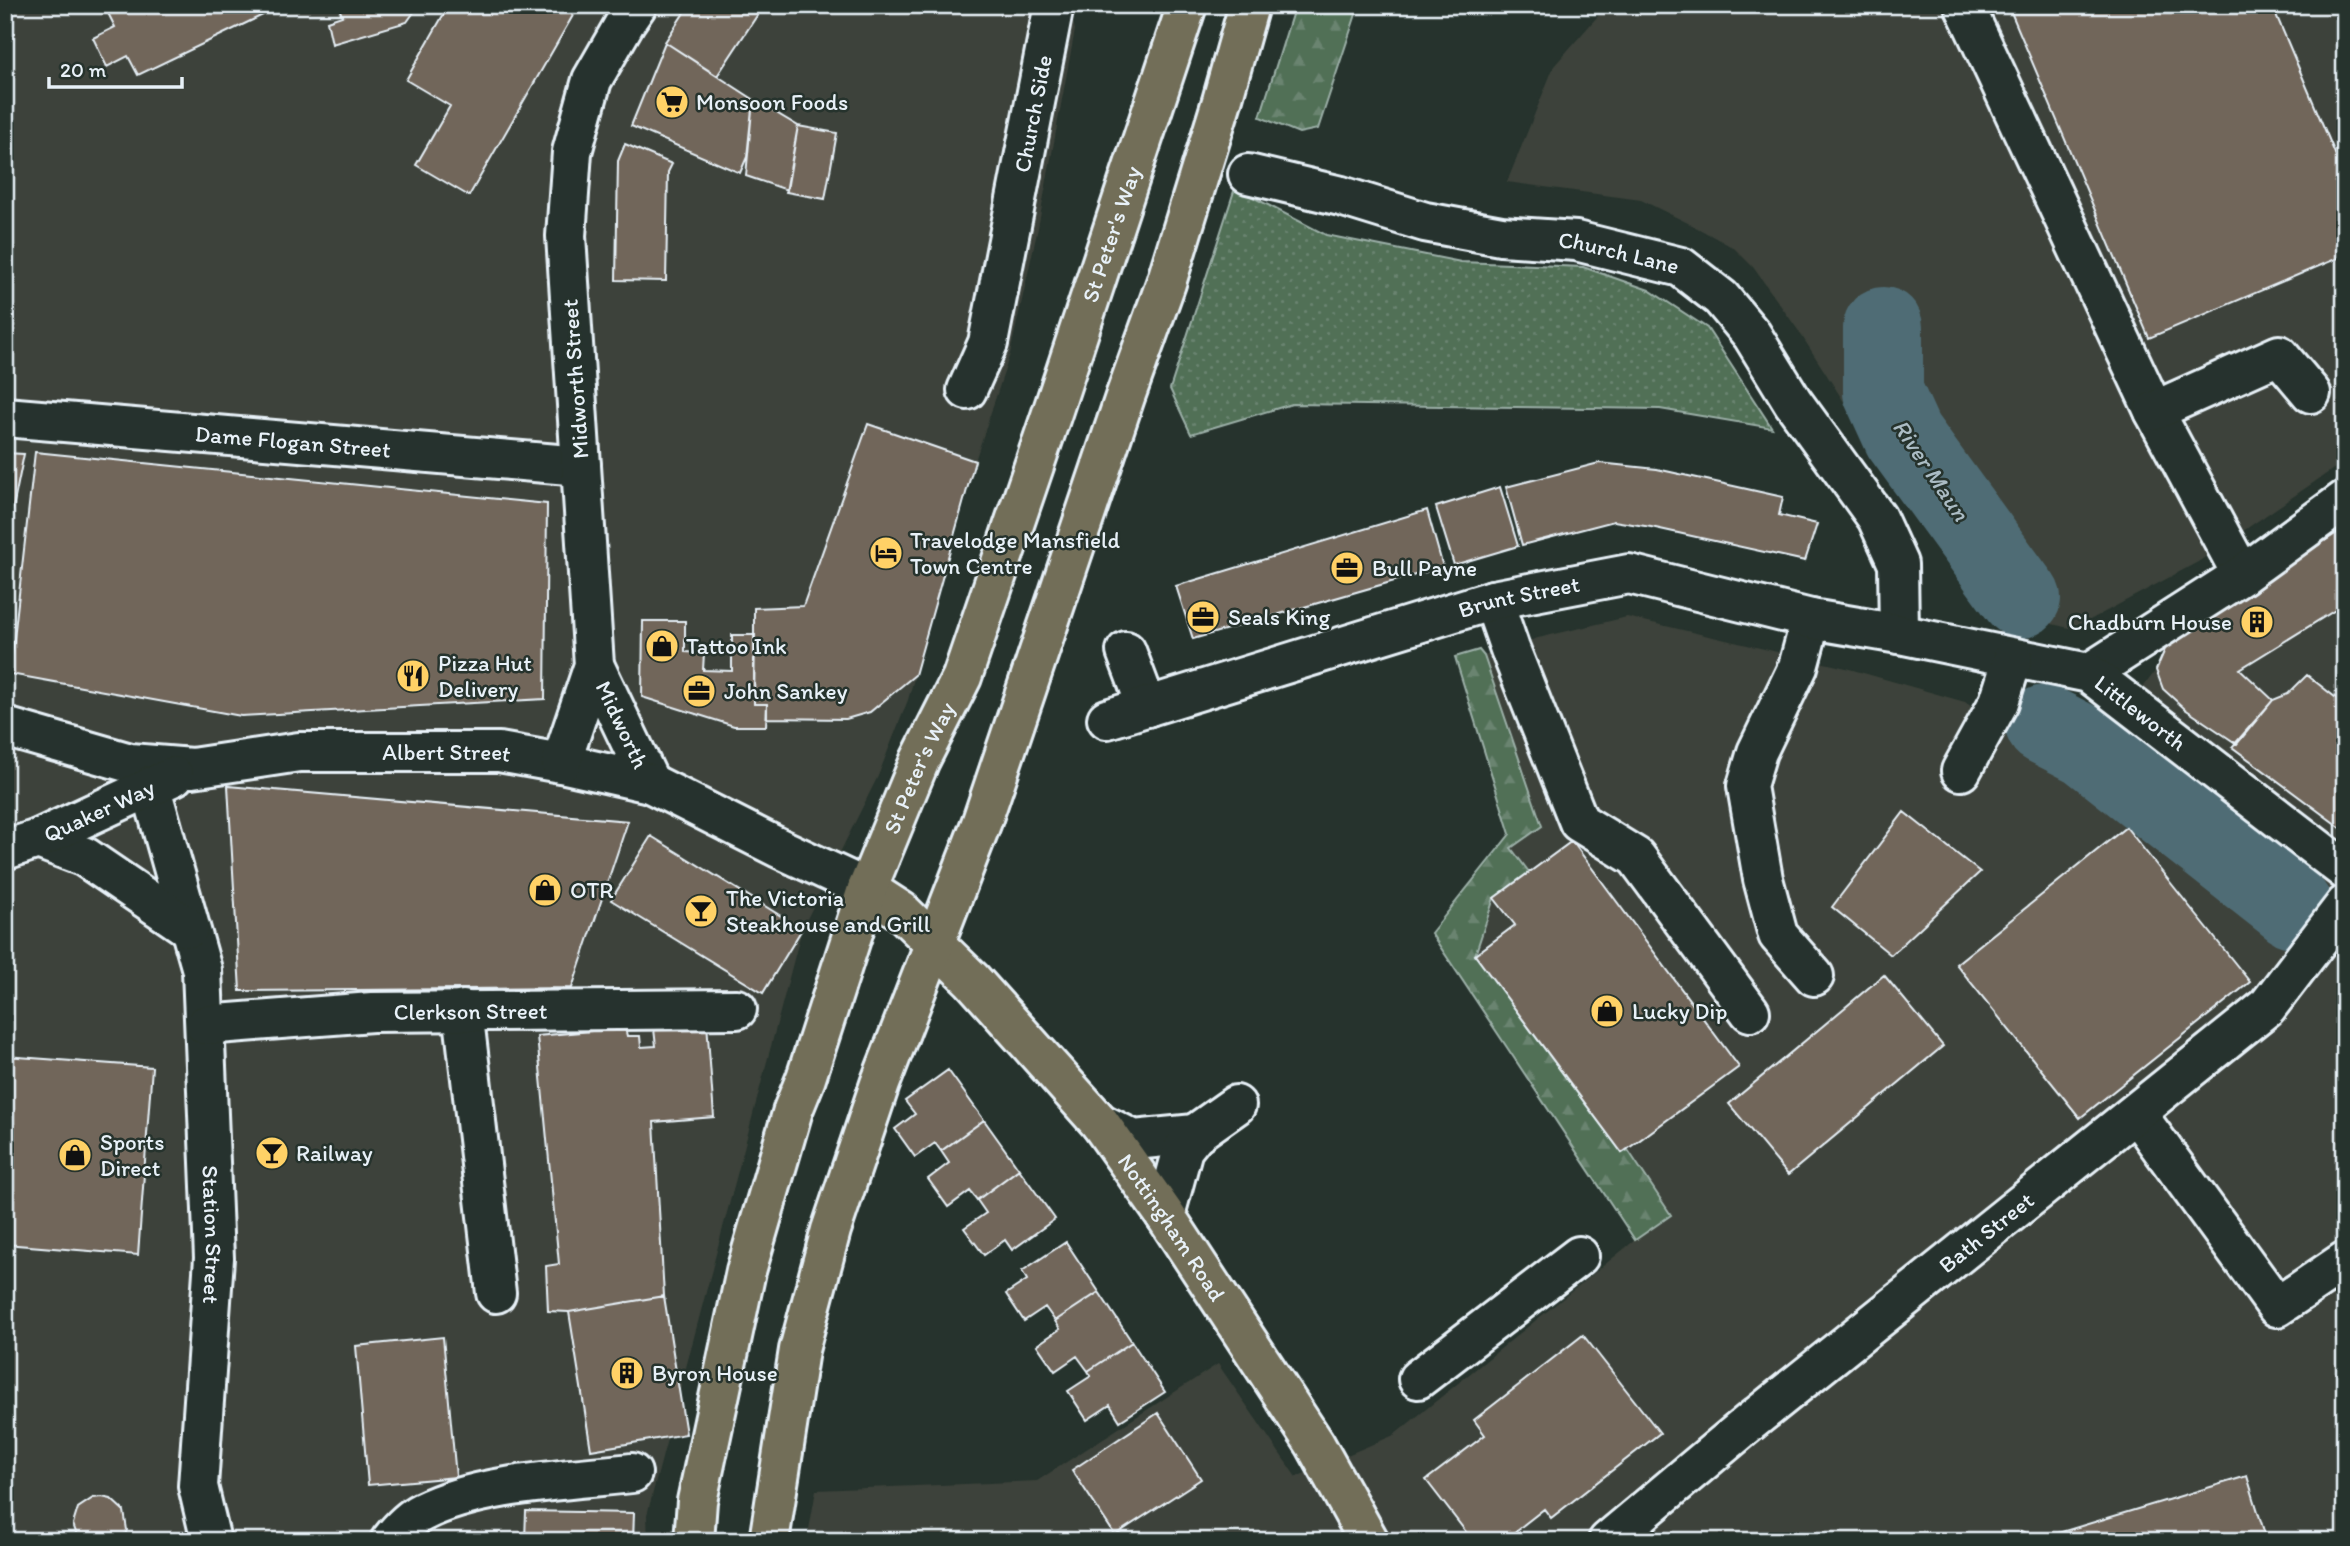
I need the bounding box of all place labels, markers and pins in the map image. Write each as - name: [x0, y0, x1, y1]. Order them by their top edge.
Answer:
- supermarket icon: Monsoon Foods: [653, 83, 691, 121]
- place label: Monsoon Foods: [696, 88, 848, 116]
- place label: Travelodge Mansfield Town Centre: [910, 526, 1121, 580]
- hotel icon: Travelodge Mansfield Town Centre: [867, 534, 905, 572]
- office icon: Bull Payne: [1328, 549, 1366, 587]
- place label: Bull Payne: [1372, 554, 1477, 582]
- office icon: Seals King: [1184, 598, 1222, 636]
- place label: Seals King: [1228, 603, 1330, 631]
- building icon: Chadburn House: [2238, 603, 2276, 641]
- place label: Chadburn House: [2068, 608, 2232, 636]
- shop icon: Tattoo Ink: [643, 627, 681, 665]
- place label: Tattoo Ink: [686, 632, 787, 660]
- place label: Pizza Hut Delivery: [438, 649, 532, 703]
- restaurant icon: Pizza Hut Delivery: [394, 657, 432, 695]
- office icon: John Sankey: [680, 672, 718, 710]
- place label: John Sankey: [724, 677, 848, 705]
- shop icon: OTR: [526, 871, 564, 909]
- place label: OTR: [570, 876, 614, 904]
- place label: The Victoria Steakhouse and Grill: [726, 884, 931, 938]
- bar icon: The Victoria Steakhouse and Grill: [682, 892, 720, 930]
- shop icon: Lucky Dip: [1588, 992, 1626, 1030]
- place label: Lucky Dip: [1632, 997, 1727, 1025]
- place label: Sports Direct: [100, 1128, 164, 1182]
- bar icon: Railway: [253, 1134, 291, 1172]
- shop icon: Sports Direct: [56, 1136, 94, 1174]
- place label: Railway: [296, 1139, 373, 1167]
- building icon: Byron House: [608, 1354, 646, 1392]
- place label: Byron House: [652, 1359, 778, 1387]

